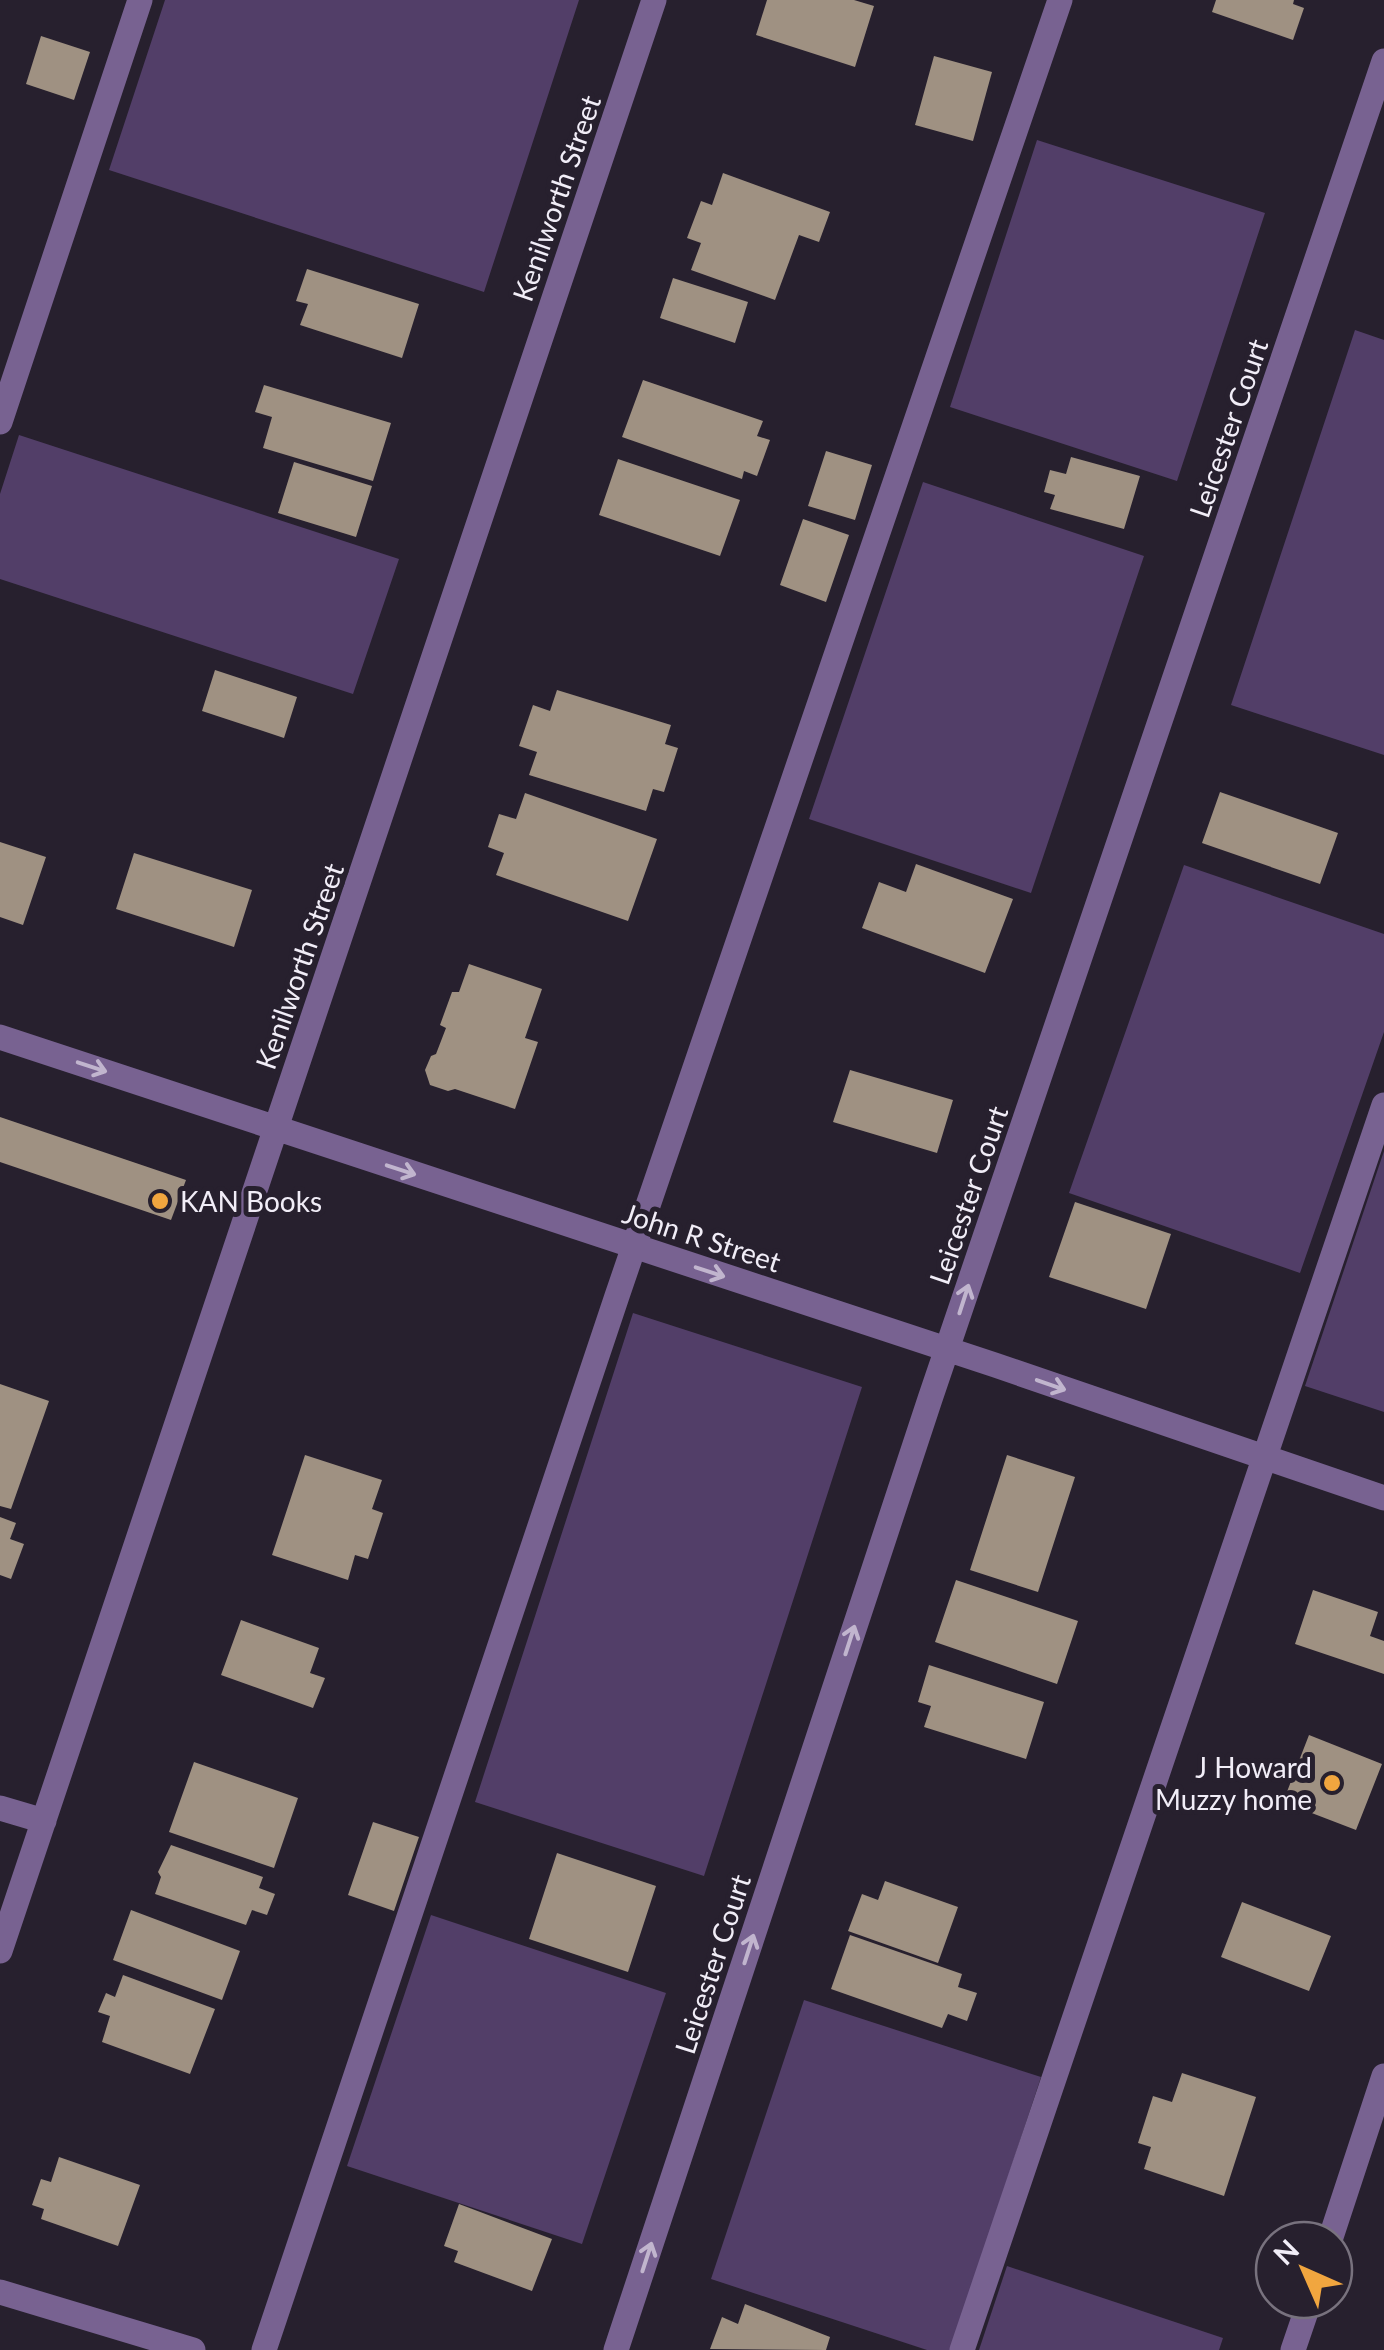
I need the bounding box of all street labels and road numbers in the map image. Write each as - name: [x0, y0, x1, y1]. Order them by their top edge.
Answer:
- street label: Kenilworth Street: [505, 91, 607, 305]
- street label: Leicester Court: [1182, 334, 1274, 522]
- street label: Kenilworth Street: [248, 859, 350, 1073]
- street label: Leicester Court: [922, 1101, 1014, 1289]
- street label: John R Street: [619, 1195, 785, 1279]
- street label: Leicester Court: [667, 1870, 757, 2058]

